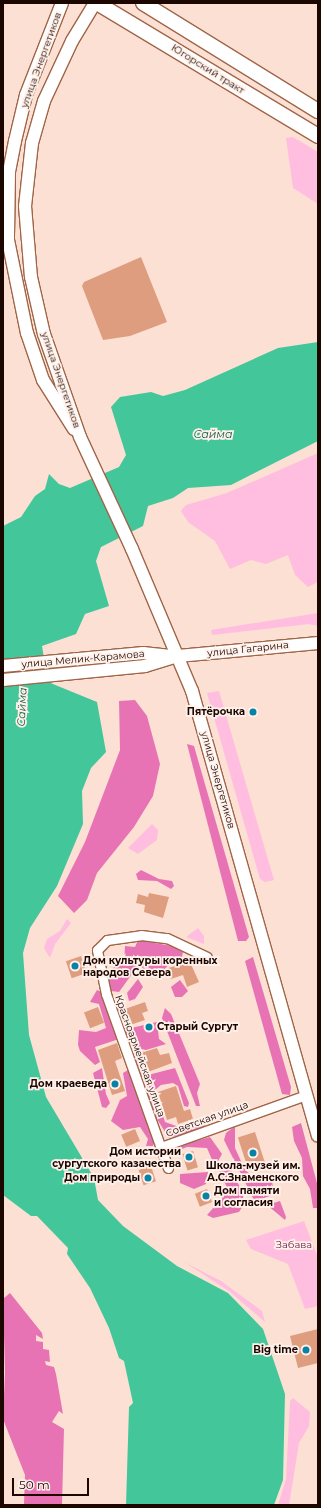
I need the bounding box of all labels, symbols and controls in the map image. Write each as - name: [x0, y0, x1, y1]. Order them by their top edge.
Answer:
- street label: улица Энергетиков: [18, 11, 64, 109]
- street label: Югорский тракт: [169, 42, 247, 96]
- street label: улица Энергетиков: [39, 330, 83, 430]
- water label: Сайма: [193, 427, 233, 441]
- street label: улица Гагарина: [207, 639, 289, 659]
- street label: улица Мелик-Карамова: [21, 648, 145, 670]
- water label: Сайма: [14, 687, 30, 727]
- place label: Пятёрочка: [187, 706, 245, 718]
- marker: Пятёрочка: [248, 707, 258, 717]
- street label: улица Энергетиков: [198, 730, 238, 830]
- place label: Дом культуры коренных народов Севера: [83, 954, 217, 978]
- marker: Дом культуры коренных народов Севера: [70, 961, 80, 971]
- street label: Красноармейская улица: [112, 993, 168, 1119]
- place label: Старый Сургут: [157, 1021, 238, 1033]
- marker: Старый Сургут: [144, 1022, 154, 1032]
- place label: Дом краеведа: [30, 1078, 107, 1090]
- marker: Дом краеведа: [110, 1079, 120, 1089]
- street label: Советская улица: [164, 1099, 250, 1139]
- place label: Дом истории сургутского казачества: [52, 1145, 181, 1168]
- marker: Школа-музей им. А.С.Знаменского: [248, 1148, 258, 1158]
- marker: Дом истории сургутского казачества: [184, 1152, 194, 1162]
- place label: Школа-музей им. А.С.Знаменского: [206, 1159, 300, 1182]
- place label: Дом природы: [64, 1172, 140, 1184]
- marker: Дом природы: [143, 1173, 153, 1183]
- place label: Дом памяти и согласия: [214, 1184, 280, 1208]
- marker: Дом памяти и согласия: [201, 1191, 211, 1201]
- park label: Забава: [276, 1239, 312, 1251]
- place label: Big time: [253, 1344, 298, 1356]
- marker: Big time: [301, 1345, 311, 1355]
- scale bar: [14, 1470, 91, 1496]
- text: 50 m: [19, 1477, 50, 1492]

